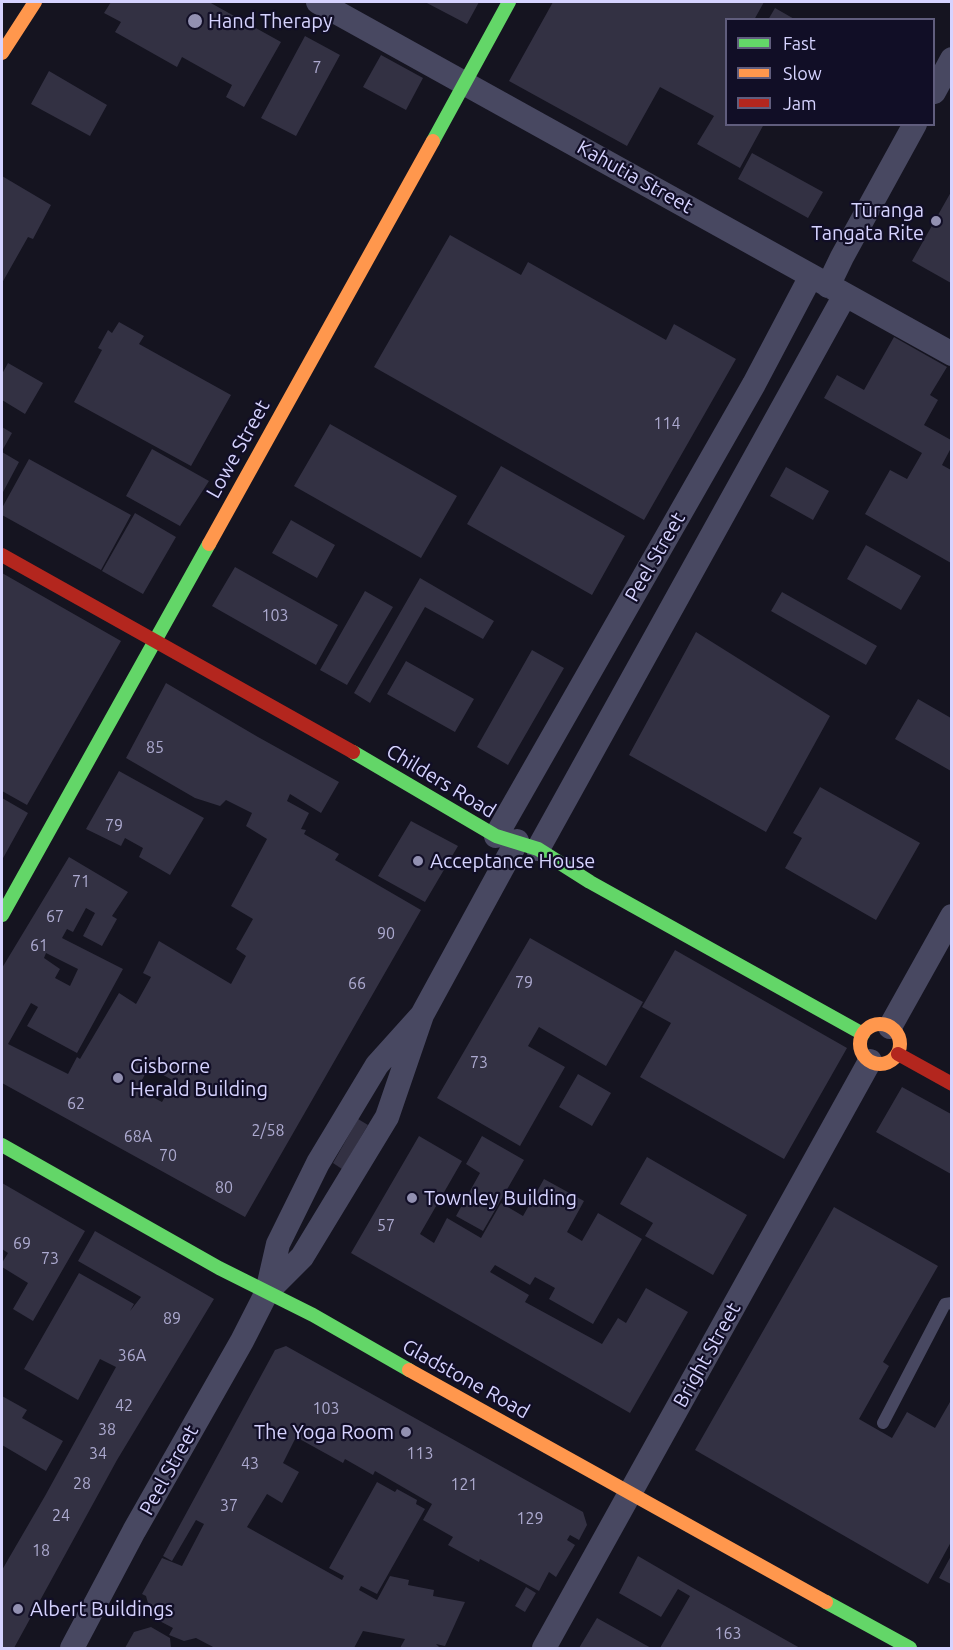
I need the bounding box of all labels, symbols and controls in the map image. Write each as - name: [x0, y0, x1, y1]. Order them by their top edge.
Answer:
- place label: Hand Therapy: [208, 9, 333, 33]
- marker: Hand Therapy: [186, 12, 204, 30]
- legend: [725, 18, 935, 126]
- text: Fast: [783, 33, 816, 53]
- house number: 7: [312, 58, 322, 78]
- text: Slow: [783, 63, 822, 83]
- text: Jam: [783, 93, 817, 113]
- street label: Kahutia Street: [573, 135, 697, 219]
- place label: Tūranga Tangata Rite: [811, 198, 924, 245]
- marker: Tūranga Tangata Rite: [929, 214, 943, 228]
- street label: Lowe Street: [201, 396, 275, 502]
- house number: 114: [653, 414, 681, 434]
- street label: Peel Street: [620, 508, 690, 606]
- house number: 103: [261, 606, 289, 626]
- house number: 85: [146, 738, 164, 758]
- street label: Childers Road: [382, 739, 500, 823]
- house number: 79: [105, 816, 123, 836]
- place label: Acceptance House: [430, 849, 595, 873]
- marker: Acceptance House: [411, 854, 425, 868]
- house number: 71: [72, 872, 90, 892]
- house number: 67: [46, 907, 64, 927]
- house number: 90: [377, 924, 395, 944]
- house number: 61: [30, 936, 48, 956]
- house number: 79: [515, 973, 533, 993]
- house number: 66: [348, 974, 366, 994]
- house number: 73: [470, 1053, 488, 1073]
- place label: Gisborne Herald Building: [130, 1054, 268, 1101]
- marker: Gisborne Herald Building: [111, 1071, 125, 1085]
- house number: 62: [67, 1094, 85, 1114]
- house number: 2/58: [252, 1121, 284, 1141]
- house number: 68A: [124, 1127, 152, 1147]
- house number: 70: [159, 1146, 177, 1166]
- house number: 80: [215, 1178, 233, 1198]
- place label: Townley Building: [424, 1186, 577, 1210]
- marker: Townley Building: [405, 1191, 419, 1205]
- house number: 57: [377, 1216, 395, 1236]
- house number: 69: [13, 1234, 31, 1254]
- house number: 73: [41, 1249, 59, 1269]
- street label: Bright Street: [668, 1298, 746, 1412]
- house number: 89: [163, 1309, 181, 1329]
- street label: Gladstone Road: [398, 1334, 534, 1424]
- house number: 36A: [118, 1346, 146, 1366]
- house number: 42: [115, 1396, 133, 1416]
- house number: 103: [312, 1399, 340, 1419]
- house number: 38: [98, 1420, 116, 1440]
- place label: The Yoga Room: [254, 1420, 394, 1444]
- street label: Peel Street: [134, 1421, 204, 1519]
- marker: The Yoga Room: [399, 1425, 413, 1439]
- house number: 34: [89, 1444, 107, 1464]
- house number: 113: [406, 1444, 434, 1464]
- house number: 43: [241, 1454, 259, 1474]
- house number: 28: [73, 1474, 91, 1494]
- house number: 121: [450, 1475, 478, 1495]
- house number: 37: [220, 1496, 238, 1516]
- house number: 24: [52, 1506, 70, 1526]
- house number: 129: [516, 1509, 544, 1529]
- house number: 18: [32, 1541, 50, 1561]
- place label: Albert Buildings: [30, 1597, 173, 1621]
- marker: Albert Buildings: [11, 1602, 25, 1616]
- house number: 163: [714, 1624, 742, 1644]

